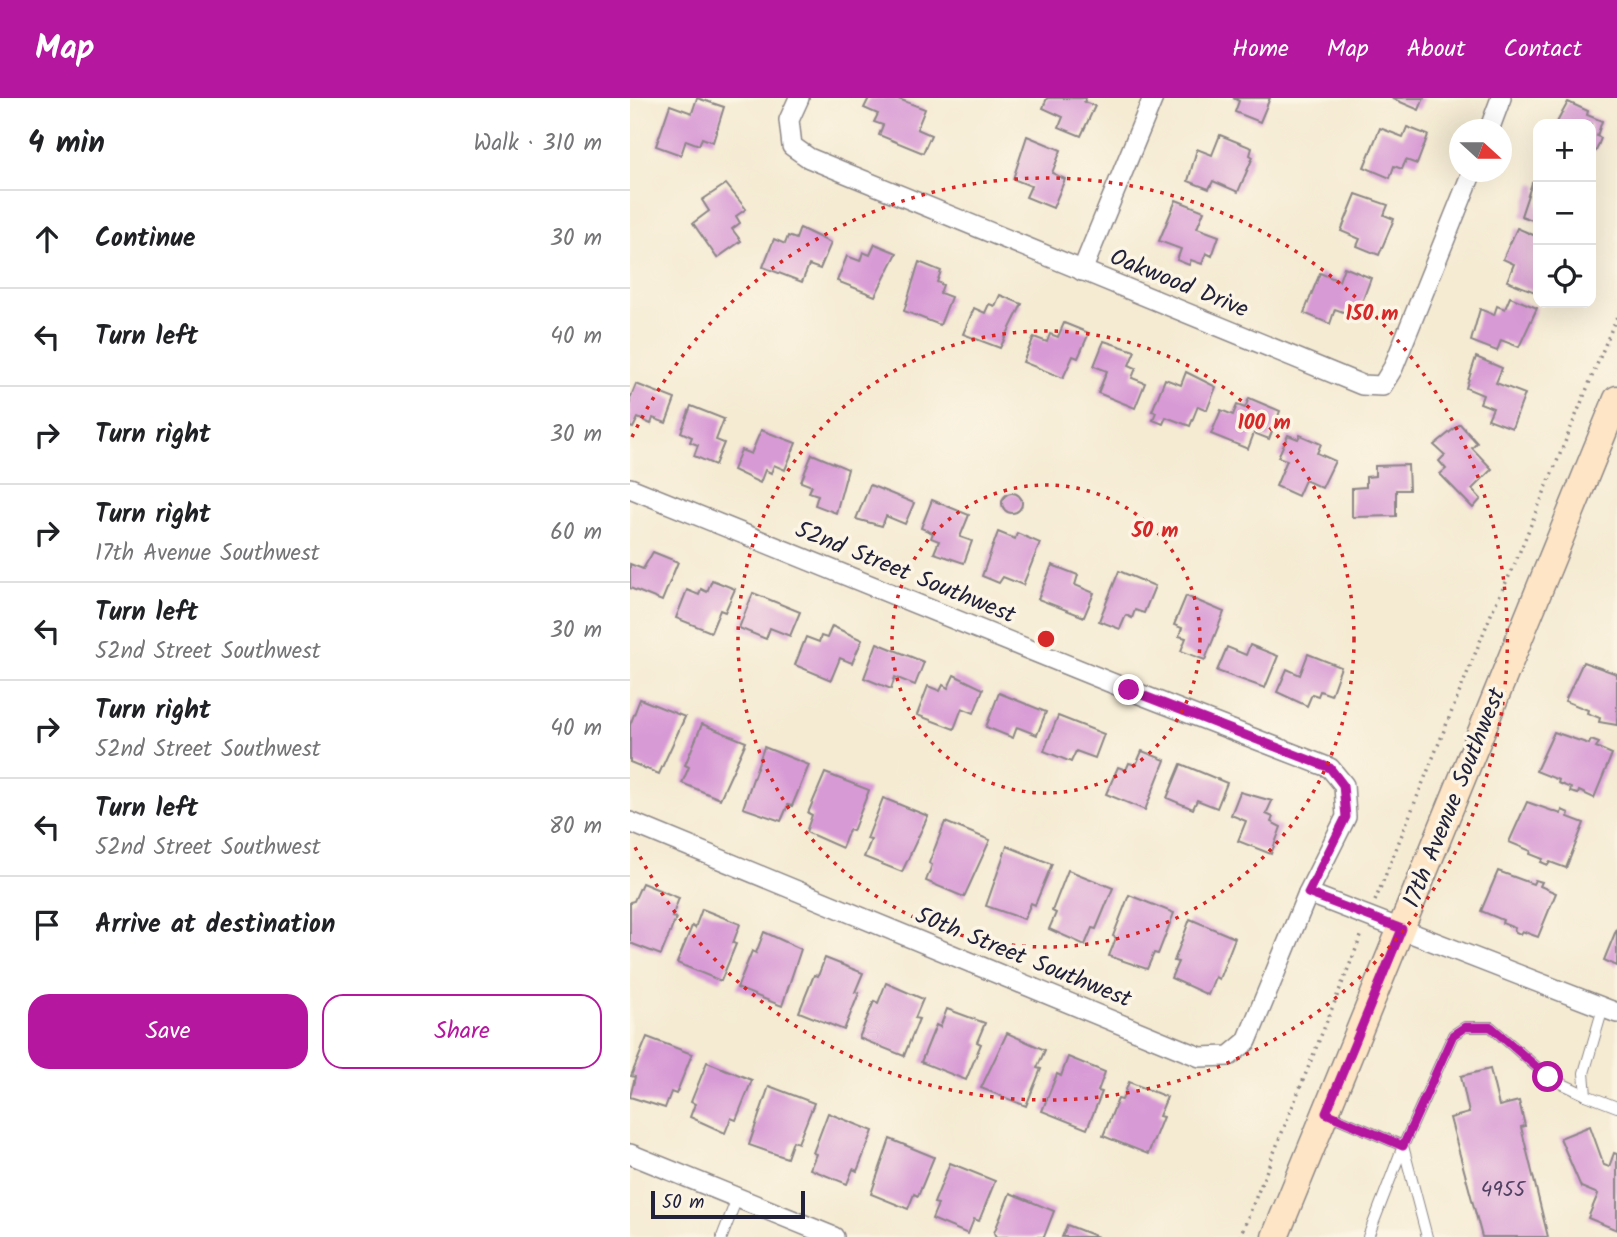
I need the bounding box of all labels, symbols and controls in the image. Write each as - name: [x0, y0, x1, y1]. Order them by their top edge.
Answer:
- text: Map: [35, 23, 95, 76]
- text: Home: [1232, 30, 1289, 69]
- text: Map: [1327, 30, 1369, 69]
- text: About: [1407, 30, 1465, 69]
- text: Contact: [1503, 30, 1582, 69]
- north arrow: [1449, 119, 1512, 182]
- map controls: [1533, 119, 1596, 308]
- button: +: [1533, 119, 1596, 182]
- text: 4 min: [28, 120, 105, 168]
- text: Walk · 310 m: [474, 126, 602, 162]
- button: −: [1533, 182, 1596, 245]
- text: Continue: [95, 218, 196, 260]
- icon: ahead: [28, 220, 66, 258]
- text: 30 m: [550, 221, 602, 257]
- street label: Oakwood Drive: [1104, 238, 1255, 330]
- button: locate: [1533, 245, 1596, 308]
- text: 150 m: [1345, 298, 1399, 331]
- text: Turn left: [95, 316, 198, 358]
- icon: left: [28, 318, 66, 356]
- text: 40 m: [550, 319, 602, 355]
- text: 100 m: [1237, 407, 1291, 440]
- text: Turn right: [95, 414, 211, 456]
- icon: right: [28, 416, 66, 454]
- text: 30 m: [550, 417, 602, 453]
- text: Turn right: [95, 494, 211, 536]
- street label: 52nd Street Southwest: [789, 511, 1022, 635]
- icon: right: [28, 514, 66, 552]
- text: 60 m: [550, 515, 602, 551]
- text: 50 m: [1131, 515, 1178, 548]
- text: 17th Avenue Southwest: [95, 536, 320, 572]
- text: Turn left: [95, 592, 198, 634]
- icon: left: [28, 612, 66, 650]
- text: 30 m: [550, 613, 602, 649]
- centre of rings: [1034, 627, 1058, 651]
- text: 52nd Street Southwest: [95, 634, 321, 670]
- route end: [1113, 674, 1144, 705]
- street label: 17th Avenue Southwest: [1393, 681, 1517, 914]
- text: Turn right: [95, 690, 211, 732]
- icon: right: [28, 710, 66, 748]
- text: 40 m: [550, 711, 602, 747]
- text: 52nd Street Southwest: [95, 732, 321, 768]
- text: Turn left: [95, 788, 198, 830]
- icon: left: [28, 808, 66, 846]
- text: 80 m: [549, 809, 602, 845]
- text: 52nd Street Southwest: [95, 830, 321, 866]
- street label: 50th Street Southwest: [909, 897, 1138, 1020]
- text: Arrive at destination: [95, 904, 335, 946]
- icon: arrive: [28, 906, 66, 944]
- button: Save: [28, 994, 308, 1069]
- button: Share: [322, 994, 602, 1069]
- route start: [1532, 1061, 1563, 1092]
- house number: 4955: [1481, 1174, 1527, 1207]
- scale bar: [651, 1188, 805, 1220]
- text: 50 m: [662, 1188, 704, 1218]

